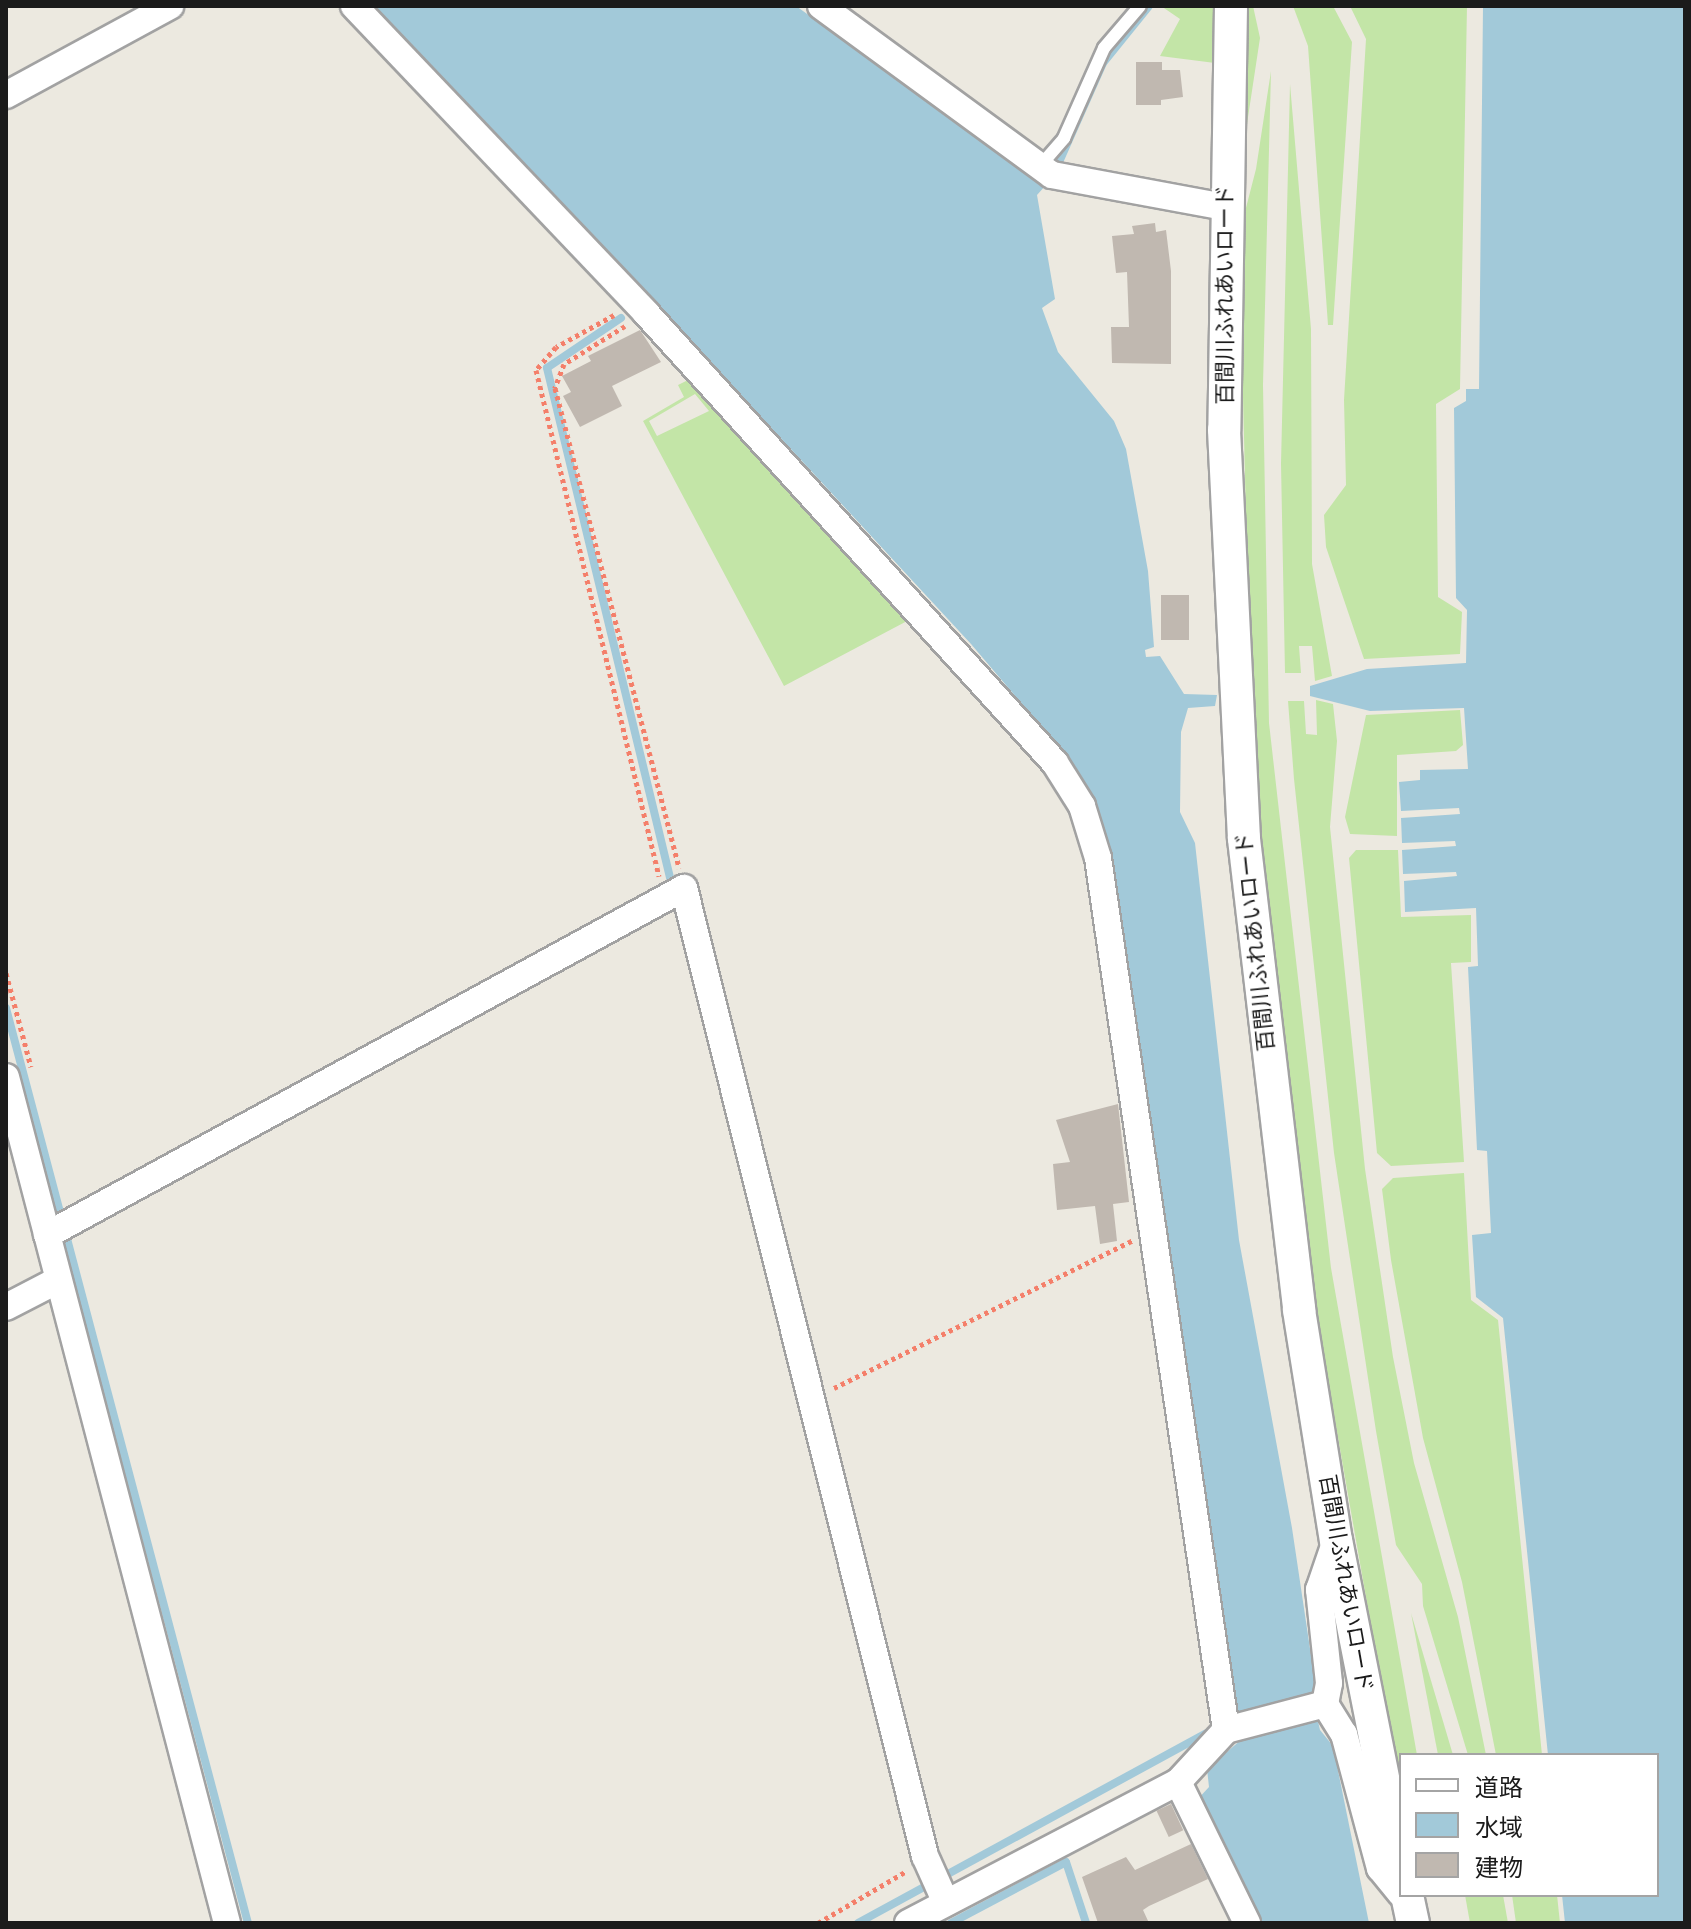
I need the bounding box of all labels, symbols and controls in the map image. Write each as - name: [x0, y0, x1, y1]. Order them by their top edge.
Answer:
- street label: 百間川ふれあいロード: [1212, 185, 1238, 405]
- street label: 百間川ふれあいロード: [1230, 831, 1280, 1053]
- street label: 百間川ふれあいロード: [1314, 1472, 1378, 1694]
- legend: [1399, 1753, 1659, 1897]
- text: 道路: [1475, 1773, 1523, 1801]
- text: 水域: [1475, 1813, 1523, 1841]
- text: 建物: [1475, 1853, 1523, 1881]

